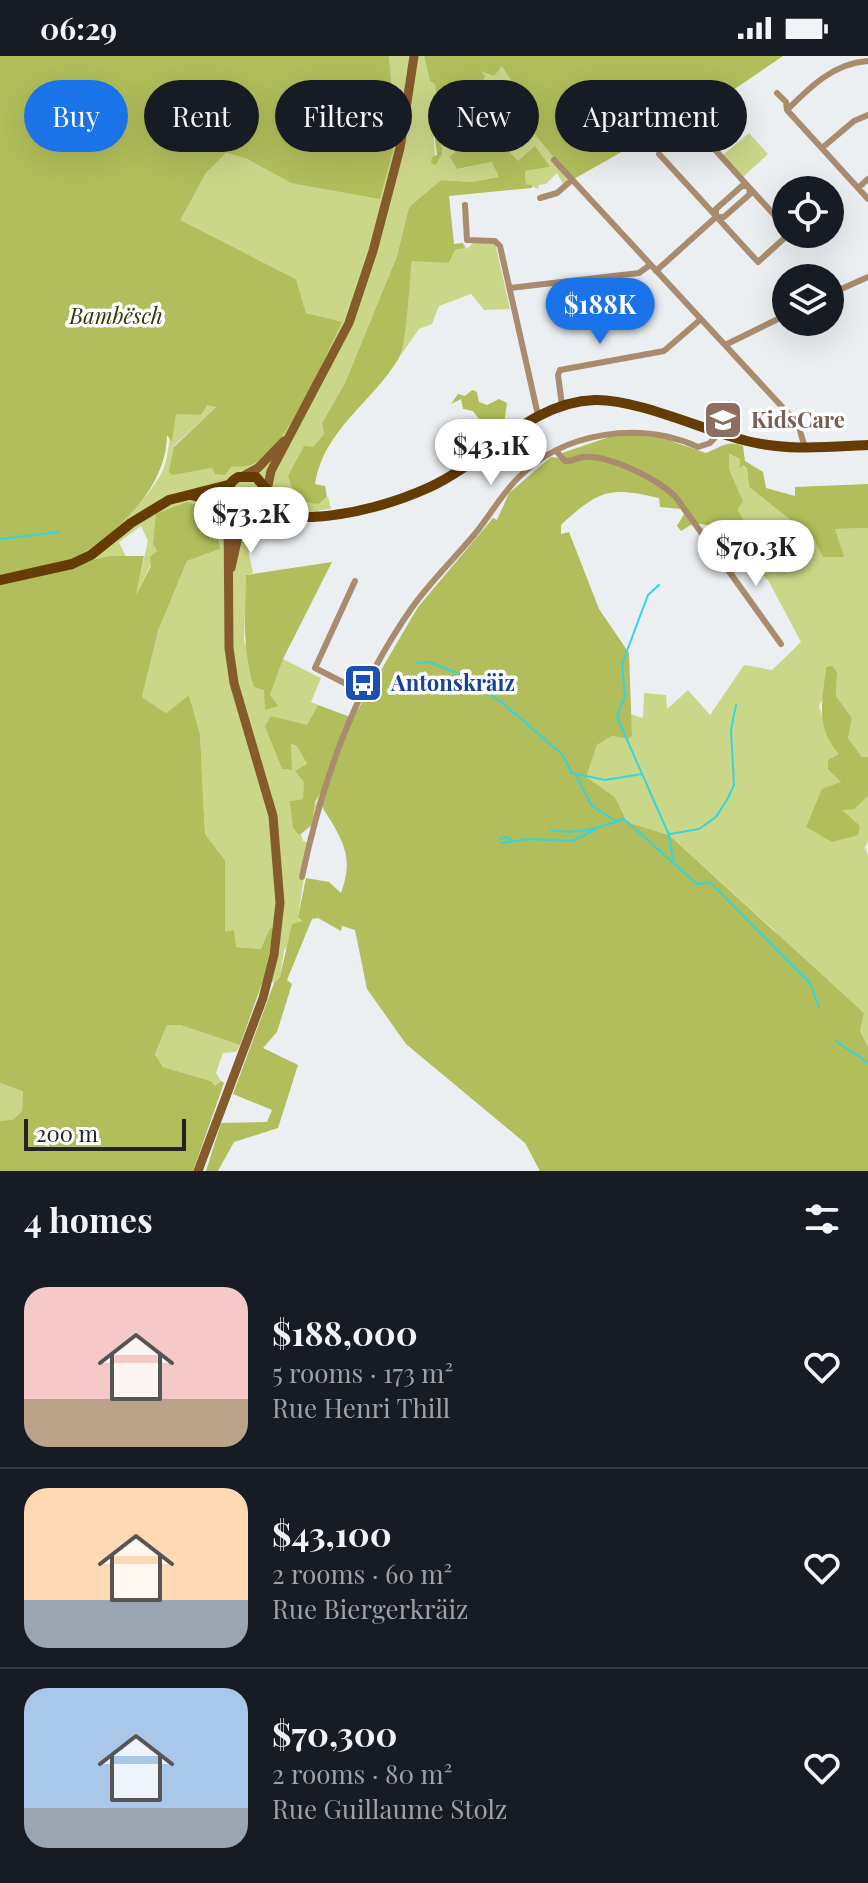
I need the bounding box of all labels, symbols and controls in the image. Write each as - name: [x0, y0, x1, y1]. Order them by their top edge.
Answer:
- text: 06:29: [40, 8, 117, 48]
- chip: Buy: [24, 80, 128, 152]
- chip: Rent: [144, 80, 259, 152]
- chip: Filters: [275, 80, 412, 152]
- chip: New: [428, 80, 539, 152]
- chip: Apartment: [555, 80, 747, 152]
- map controls: [772, 176, 844, 336]
- button: locate: [772, 176, 844, 248]
- button: layers: [772, 264, 844, 336]
- pin: $188K: [544, 278, 656, 346]
- text: $188K: [564, 286, 636, 321]
- park label: Bambësch: [68, 300, 163, 330]
- school or university icon: KidsCare: [702, 399, 744, 441]
- place label: KidsCare: [751, 404, 845, 434]
- pin: $43.1K: [426, 419, 556, 487]
- text: $43.1K: [453, 427, 529, 462]
- pin: $73.2K: [186, 487, 316, 555]
- text: $73.2K: [212, 495, 290, 530]
- pin: $70.3K: [691, 520, 821, 588]
- text: $70.3K: [716, 528, 796, 563]
- bus stop icon: Antonskräiz: [342, 662, 384, 704]
- place label: Antonskräiz: [390, 667, 515, 697]
- scale bar: [24, 1115, 186, 1151]
- text: 200 m: [36, 1118, 98, 1148]
- text: 4 homes: [24, 1196, 153, 1242]
- icon: filters: [800, 1197, 844, 1241]
- text: $188,000: [272, 1309, 418, 1355]
- icon: home: [88, 1319, 184, 1415]
- icon: heart: [800, 1345, 844, 1389]
- text: 5 rooms · 173 m²: [272, 1355, 453, 1390]
- text: Rue Henri Thill: [272, 1390, 450, 1425]
- text: $43,100: [272, 1510, 392, 1556]
- icon: home: [88, 1520, 184, 1616]
- icon: heart: [800, 1546, 844, 1590]
- text: 2 rooms · 60 m²: [272, 1556, 452, 1591]
- text: Rue Biergerkräiz: [272, 1591, 468, 1626]
- text: $70,300: [272, 1710, 398, 1756]
- icon: home: [88, 1720, 184, 1816]
- icon: heart: [800, 1746, 844, 1790]
- text: 2 rooms · 80 m²: [272, 1756, 452, 1791]
- text: Rue Guillaume Stolz: [272, 1791, 507, 1826]

